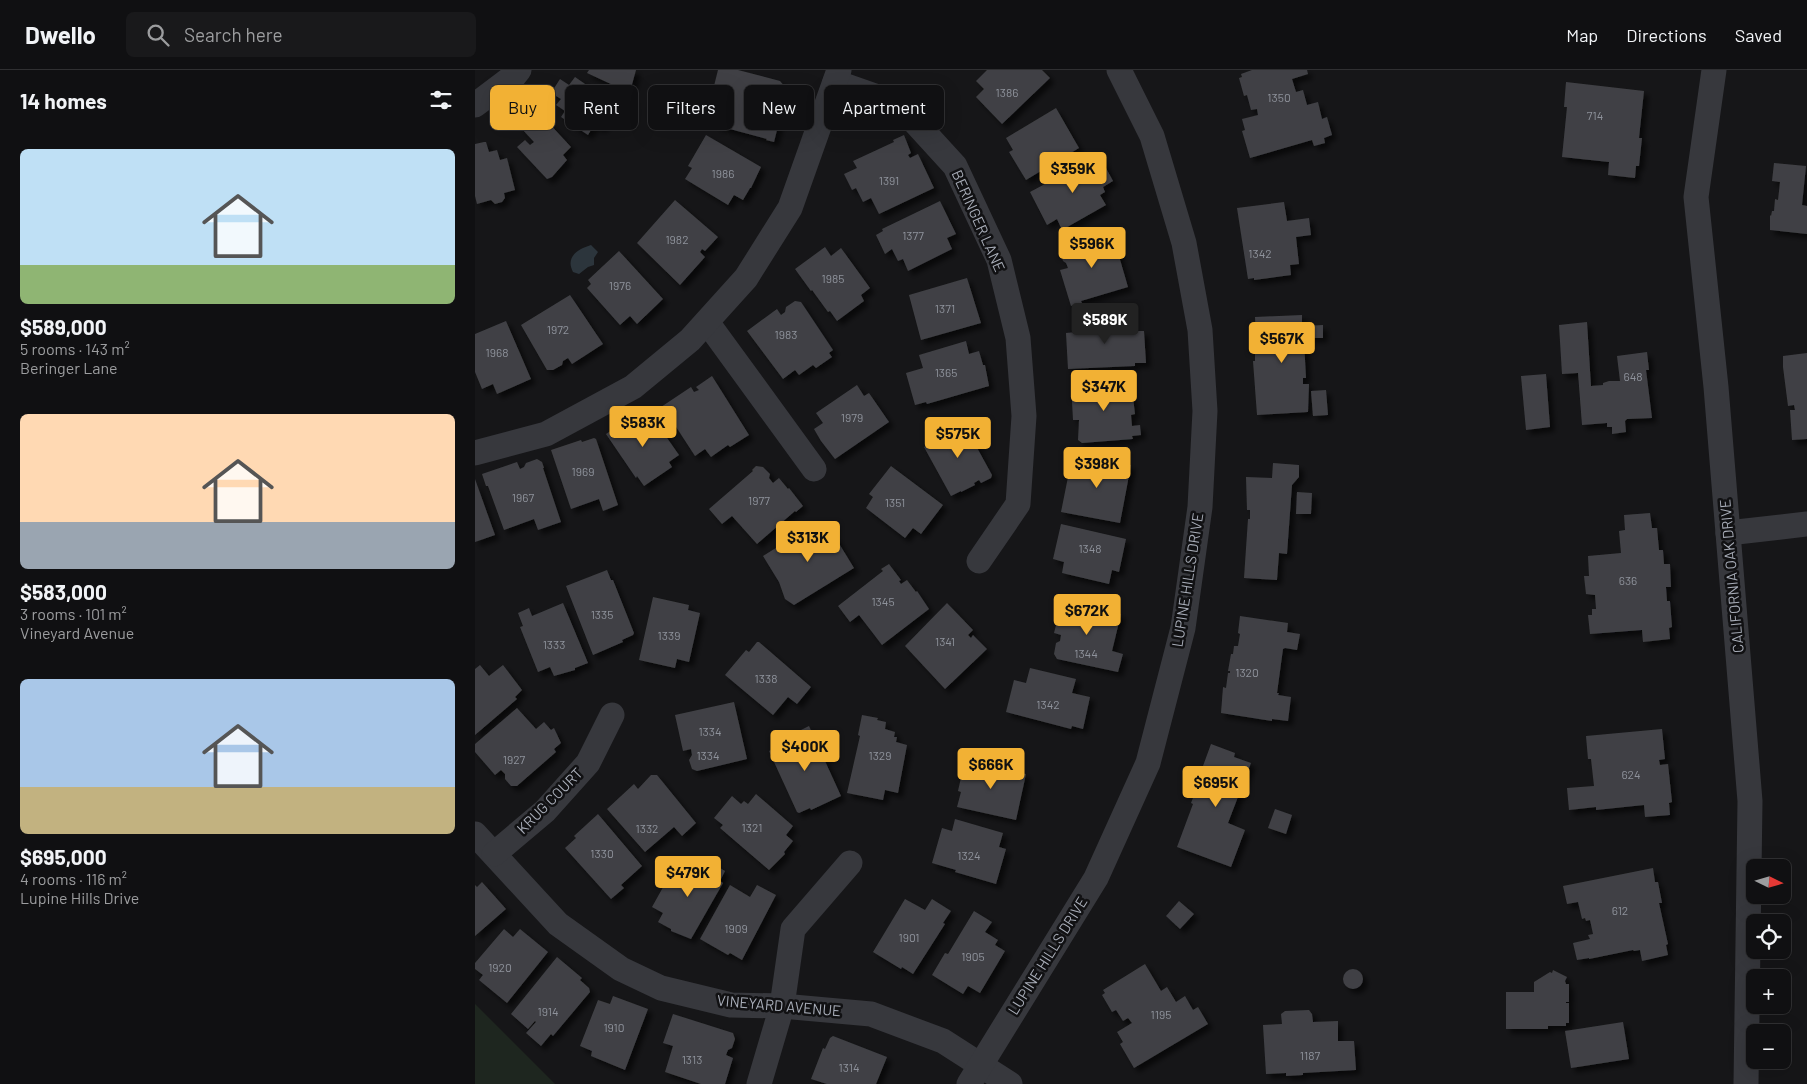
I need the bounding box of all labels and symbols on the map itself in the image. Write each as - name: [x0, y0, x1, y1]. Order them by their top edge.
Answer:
- house number: 1386: [996, 85, 1018, 99]
- house number: 1350: [1267, 90, 1291, 104]
- house number: 714: [1587, 108, 1603, 122]
- pin: $359K: [1038, 152, 1108, 194]
- house number: 1986: [712, 166, 734, 180]
- street label: BERINGER LANE: [948, 167, 1009, 274]
- house number: 1391: [879, 173, 899, 187]
- pin: $596K: [1057, 226, 1127, 269]
- house number: 1377: [902, 228, 924, 242]
- house number: 1982: [665, 232, 689, 246]
- house number: 1342: [1248, 246, 1272, 260]
- house number: 1985: [822, 271, 844, 285]
- house number: 1976: [609, 278, 631, 292]
- house number: 1371: [935, 301, 955, 315]
- pin: $589K: [1070, 302, 1140, 345]
- house number: 1972: [547, 322, 569, 336]
- pin: $567K: [1247, 322, 1317, 364]
- house number: 1983: [775, 327, 797, 341]
- house number: 1968: [486, 345, 508, 359]
- house number: 1365: [935, 365, 957, 379]
- house number: 648: [1623, 369, 1643, 383]
- pin: $347K: [1069, 370, 1139, 412]
- pin: $583K: [608, 406, 678, 448]
- house number: 1979: [841, 410, 863, 424]
- pin: $575K: [923, 416, 993, 459]
- pin: $398K: [1062, 446, 1132, 489]
- house number: 1969: [572, 464, 594, 478]
- house number: 1967: [512, 490, 534, 504]
- house number: 1977: [748, 493, 770, 507]
- house number: 1351: [885, 495, 905, 509]
- street label: CALIFORNIA OAK DRIVE: [1715, 498, 1747, 654]
- street label: LUPINE HILLS DRIVE: [1168, 511, 1207, 648]
- pin: $313K: [773, 520, 843, 563]
- house number: 1348: [1078, 541, 1102, 555]
- house number: 636: [1619, 573, 1637, 587]
- house number: 1345: [871, 594, 895, 608]
- pin: $672K: [1052, 594, 1122, 636]
- house number: 1335: [591, 607, 613, 621]
- house number: 1339: [658, 628, 680, 642]
- house number: 1341: [935, 634, 955, 648]
- house number: 1333: [543, 637, 565, 651]
- house number: 1344: [1074, 646, 1098, 660]
- house number: 1320: [1235, 665, 1259, 679]
- house number: 1338: [755, 671, 777, 685]
- house number: 1342: [1036, 697, 1060, 711]
- house number: 1334: [698, 724, 722, 738]
- pin: $400K: [770, 730, 840, 772]
- house number: 1334: [696, 748, 720, 762]
- house number: 1329: [868, 748, 892, 762]
- pin: $666K: [956, 748, 1026, 790]
- house number: 1927: [503, 752, 526, 766]
- street label: KRUG COURT: [513, 764, 586, 837]
- pin: $695K: [1181, 766, 1251, 808]
- house number: 624: [1621, 767, 1641, 781]
- house number: 1321: [742, 820, 762, 834]
- house number: 1332: [636, 821, 659, 835]
- house number: 1330: [590, 846, 614, 860]
- house number: 1324: [957, 848, 981, 862]
- pin: $479K: [653, 856, 723, 898]
- north arrow: [1746, 859, 1791, 904]
- street label: LUPINE HILLS DRIVE: [1004, 893, 1091, 1018]
- house number: 612: [1612, 903, 1628, 917]
- house number: 1909: [724, 921, 748, 935]
- house number: 1901: [898, 930, 920, 944]
- house number: 1905: [961, 949, 985, 963]
- house number: 1920: [488, 960, 512, 974]
- street label: VINEYARD AVENUE: [716, 991, 842, 1019]
- house number: 1914: [537, 1004, 559, 1018]
- house number: 1195: [1151, 1007, 1171, 1021]
- house number: 1910: [603, 1020, 625, 1034]
- house number: 1187: [1300, 1048, 1321, 1062]
- house number: 1313: [682, 1052, 702, 1066]
- house number: 1314: [838, 1060, 860, 1074]

